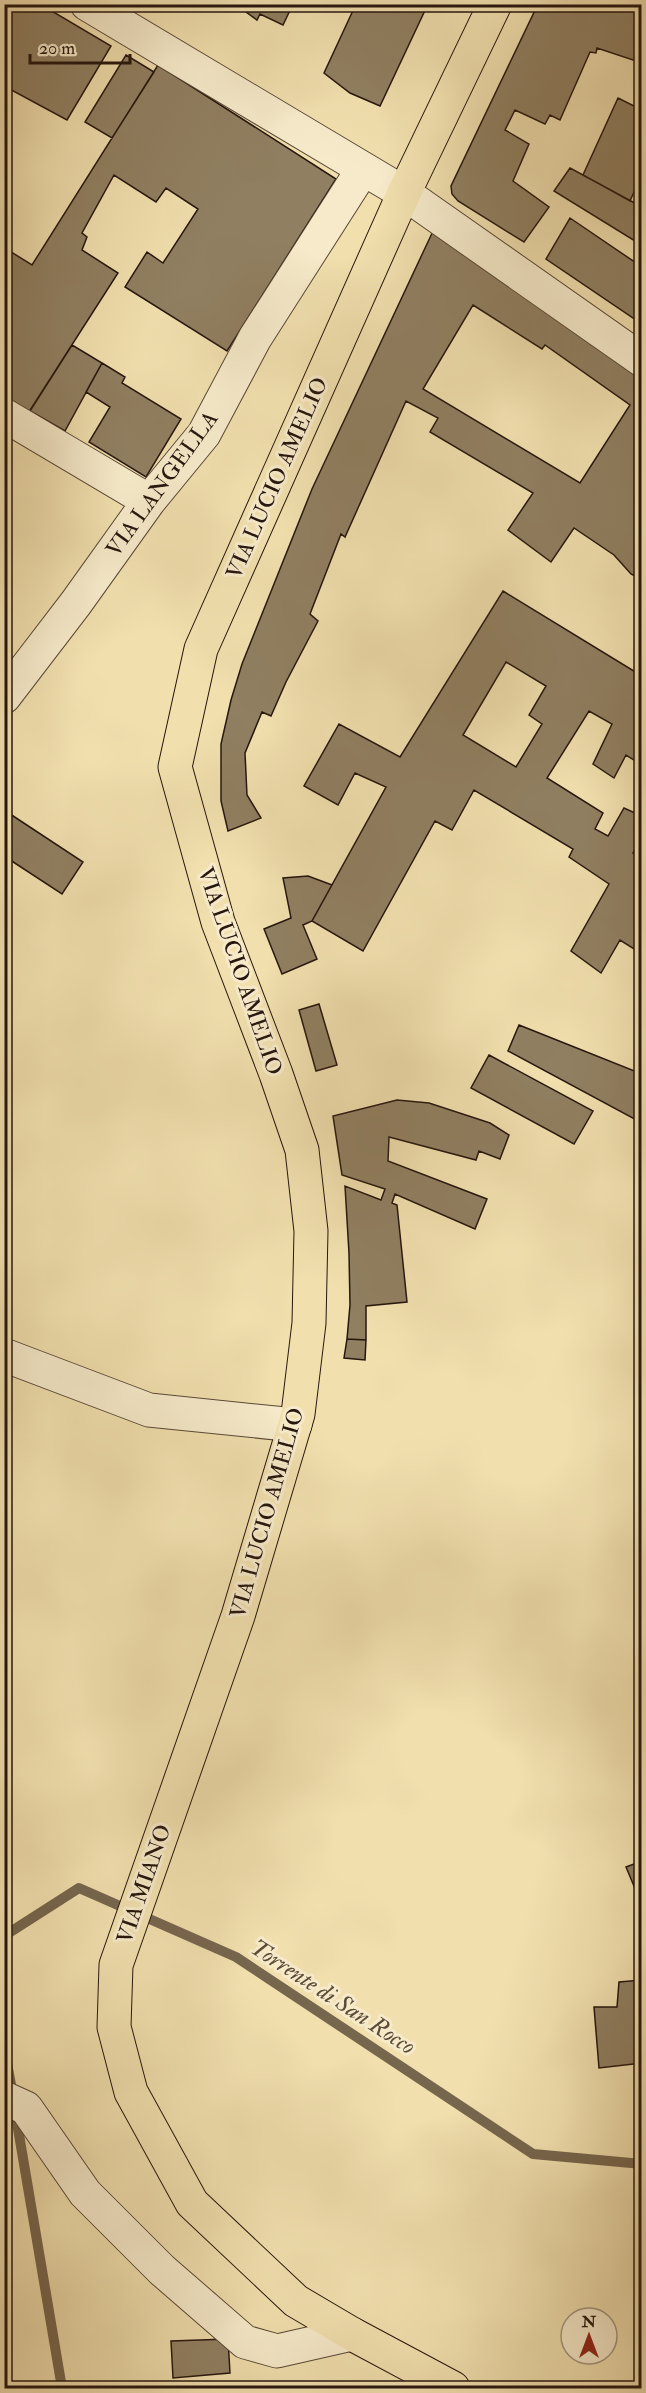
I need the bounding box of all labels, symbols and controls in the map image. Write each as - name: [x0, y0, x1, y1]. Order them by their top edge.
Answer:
- scale bar: [30, 27, 130, 65]
- text: 20 m: [39, 37, 75, 60]
- street label: VIA LUCIO AMELIO: [220, 373, 334, 583]
- street label: VIA LANGELLA: [100, 406, 224, 562]
- street label: VIA LUCIO AMELIO: [191, 863, 289, 1079]
- street label: VIA LUCIO AMELIO: [224, 1404, 310, 1622]
- street label: VIA MIANO: [111, 1821, 177, 1947]
- water label: Torrente di San Rocco: [245, 1932, 421, 2062]
- north arrow: [559, 2306, 619, 2366]
- text: N: [581, 2312, 597, 2332]

